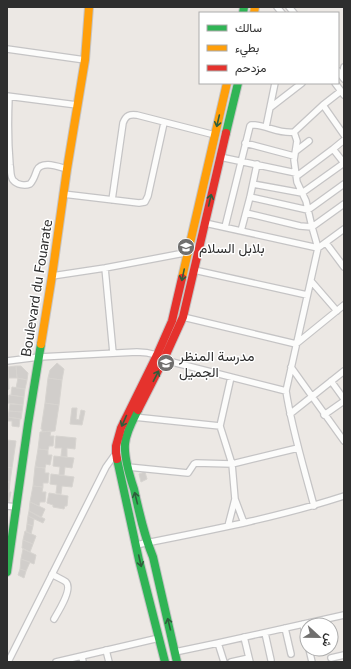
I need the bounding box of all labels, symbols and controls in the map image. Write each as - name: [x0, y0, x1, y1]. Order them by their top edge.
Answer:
- legend: [199, 12, 339, 84]
- text: سالك: [235, 20, 262, 35]
- text: بطيء: [235, 40, 259, 58]
- text: مزدحم: [235, 60, 266, 76]
- one-way arrow: [214, 114, 222, 127]
- one-way arrow: [207, 194, 215, 207]
- street label: Boulevard du Fouarate: [17, 218, 55, 358]
- school or university icon: بلابل السلام: [176, 237, 196, 257]
- place label: بلابل السلام: [199, 239, 265, 257]
- one-way arrow: [179, 268, 187, 281]
- place label: مدرسة المنظر الجميل: [178, 347, 254, 381]
- school or university icon: مدرسة المنظر الجميل: [156, 353, 176, 373]
- one-way arrow: [152, 371, 160, 383]
- one-way arrow: [120, 414, 127, 426]
- one-way arrow: [132, 492, 139, 505]
- one-way arrow: [136, 554, 144, 567]
- north arrow: [299, 617, 339, 657]
- one-way arrow: [164, 618, 172, 631]
- text: ش: [319, 632, 337, 649]

